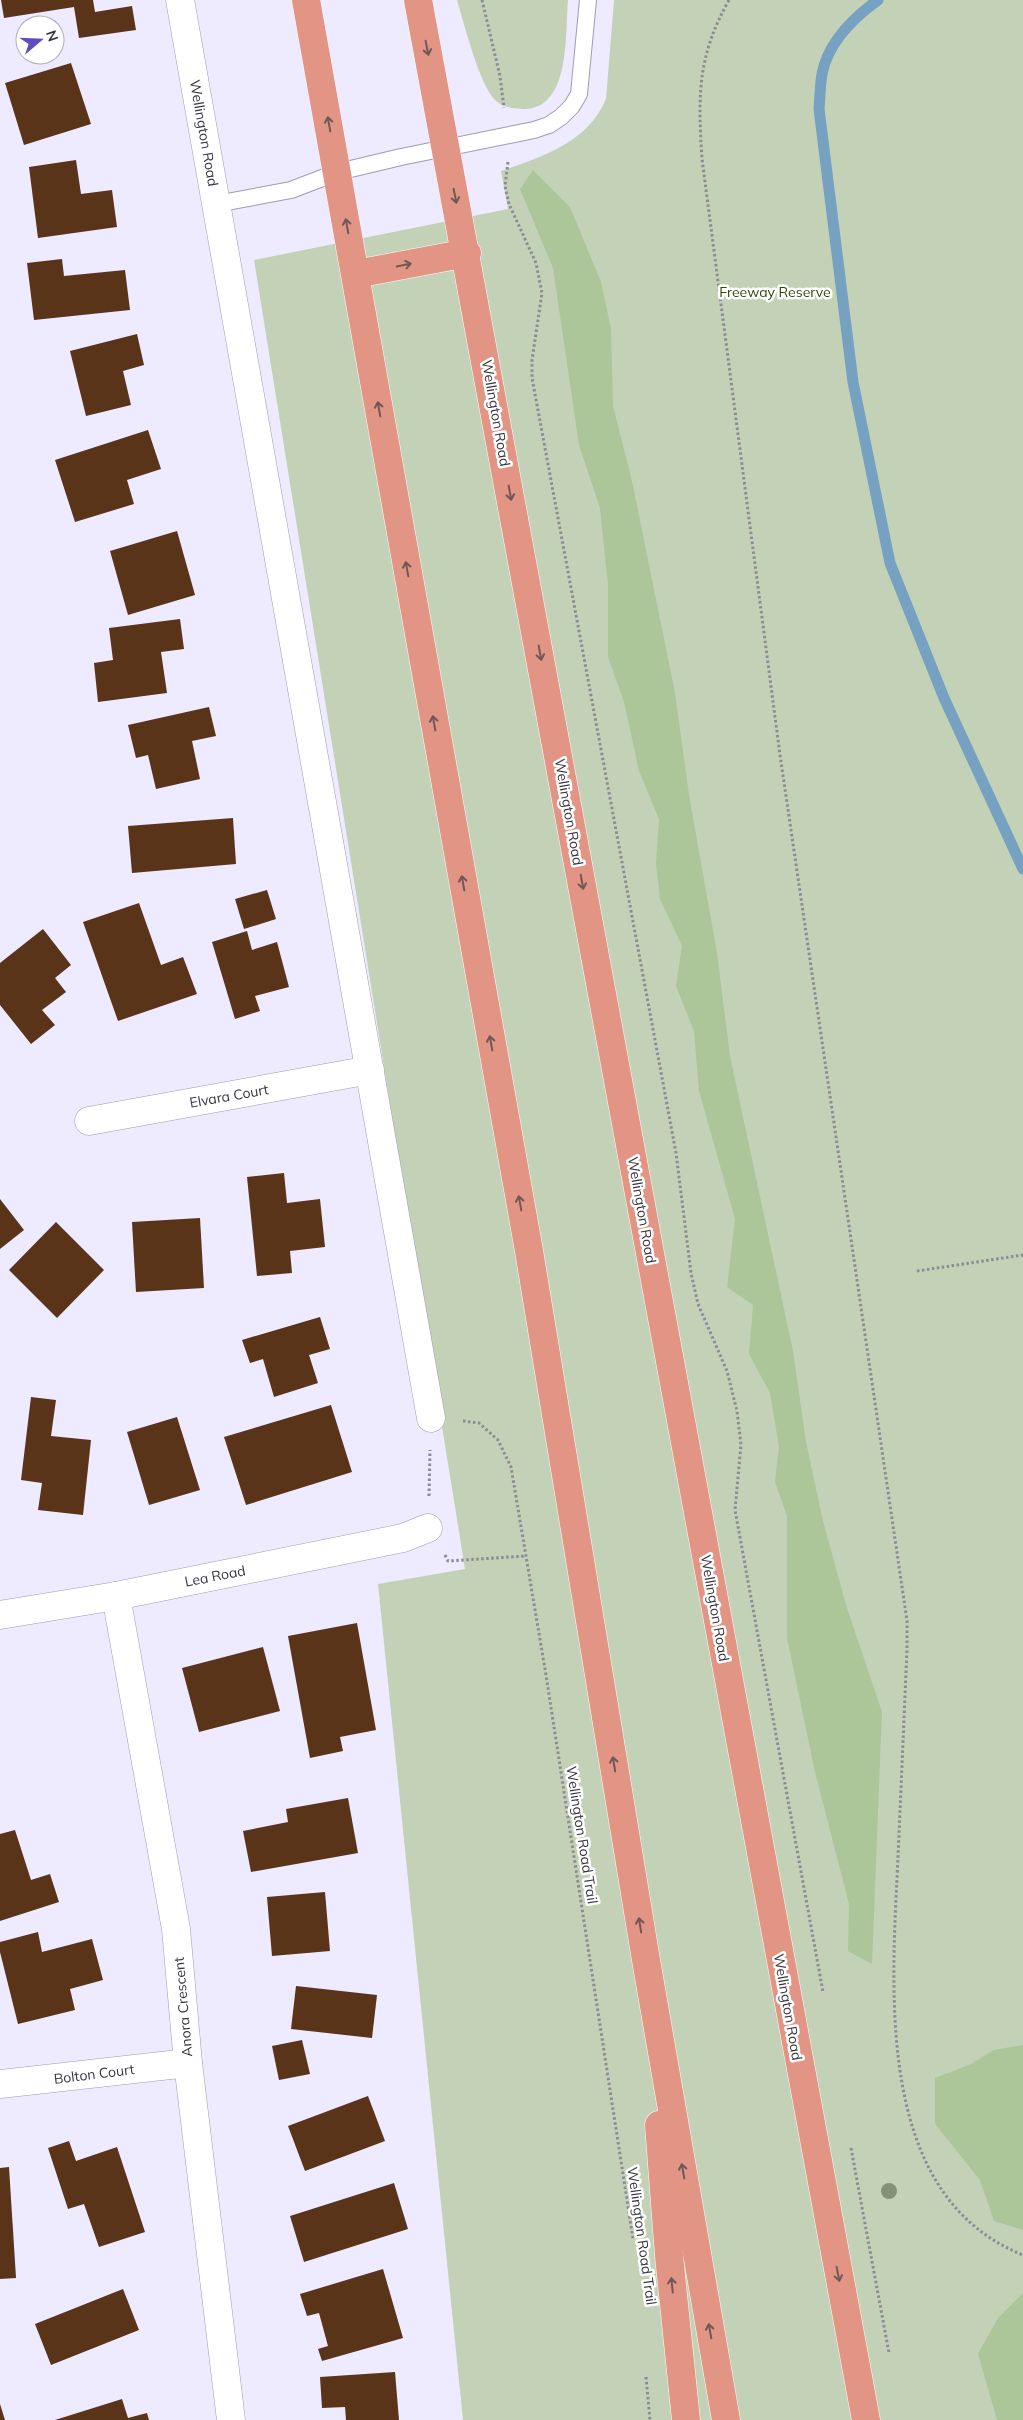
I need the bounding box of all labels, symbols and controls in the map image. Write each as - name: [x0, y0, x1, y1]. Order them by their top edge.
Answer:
- north arrow: [15, 15, 65, 65]
- text: N: [42, 28, 63, 44]
- one-way arrow: [423, 40, 433, 56]
- street label: Wellington Road: [186, 78, 222, 188]
- one-way arrow: [324, 116, 333, 132]
- one-way arrow: [451, 187, 461, 203]
- one-way arrow: [342, 218, 352, 234]
- one-way arrow: [395, 259, 411, 269]
- park label: Freeway Reserve: [719, 283, 831, 301]
- street label: Wellington Road: [478, 358, 514, 468]
- one-way arrow: [374, 402, 384, 418]
- one-way arrow: [506, 485, 516, 501]
- one-way arrow: [401, 562, 411, 578]
- one-way arrow: [535, 645, 545, 661]
- one-way arrow: [429, 716, 439, 732]
- street label: Wellington Road: [551, 757, 587, 867]
- one-way arrow: [577, 873, 587, 889]
- one-way arrow: [457, 876, 467, 892]
- one-way arrow: [486, 1036, 496, 1052]
- street label: Elvara Court: [188, 1080, 270, 1112]
- street label: Wellington Road: [624, 1155, 660, 1265]
- one-way arrow: [514, 1196, 524, 1212]
- street label: Wellington Road: [697, 1553, 733, 1663]
- street label: Lea Road: [183, 1561, 247, 1591]
- one-way arrow: [608, 1757, 618, 1773]
- street label: Wellington Road Trail: [562, 1765, 602, 1905]
- one-way arrow: [635, 1917, 645, 1933]
- street label: Wellington Road: [770, 1952, 806, 2062]
- street label: Anora Crescent: [170, 1956, 196, 2058]
- street label: Bolton Court: [53, 2060, 135, 2088]
- one-way arrow: [677, 2163, 687, 2179]
- street label: Wellington Road Trail: [623, 2166, 661, 2306]
- one-way arrow: [834, 2266, 843, 2282]
- one-way arrow: [667, 2277, 677, 2293]
- one-way arrow: [705, 2323, 715, 2339]

